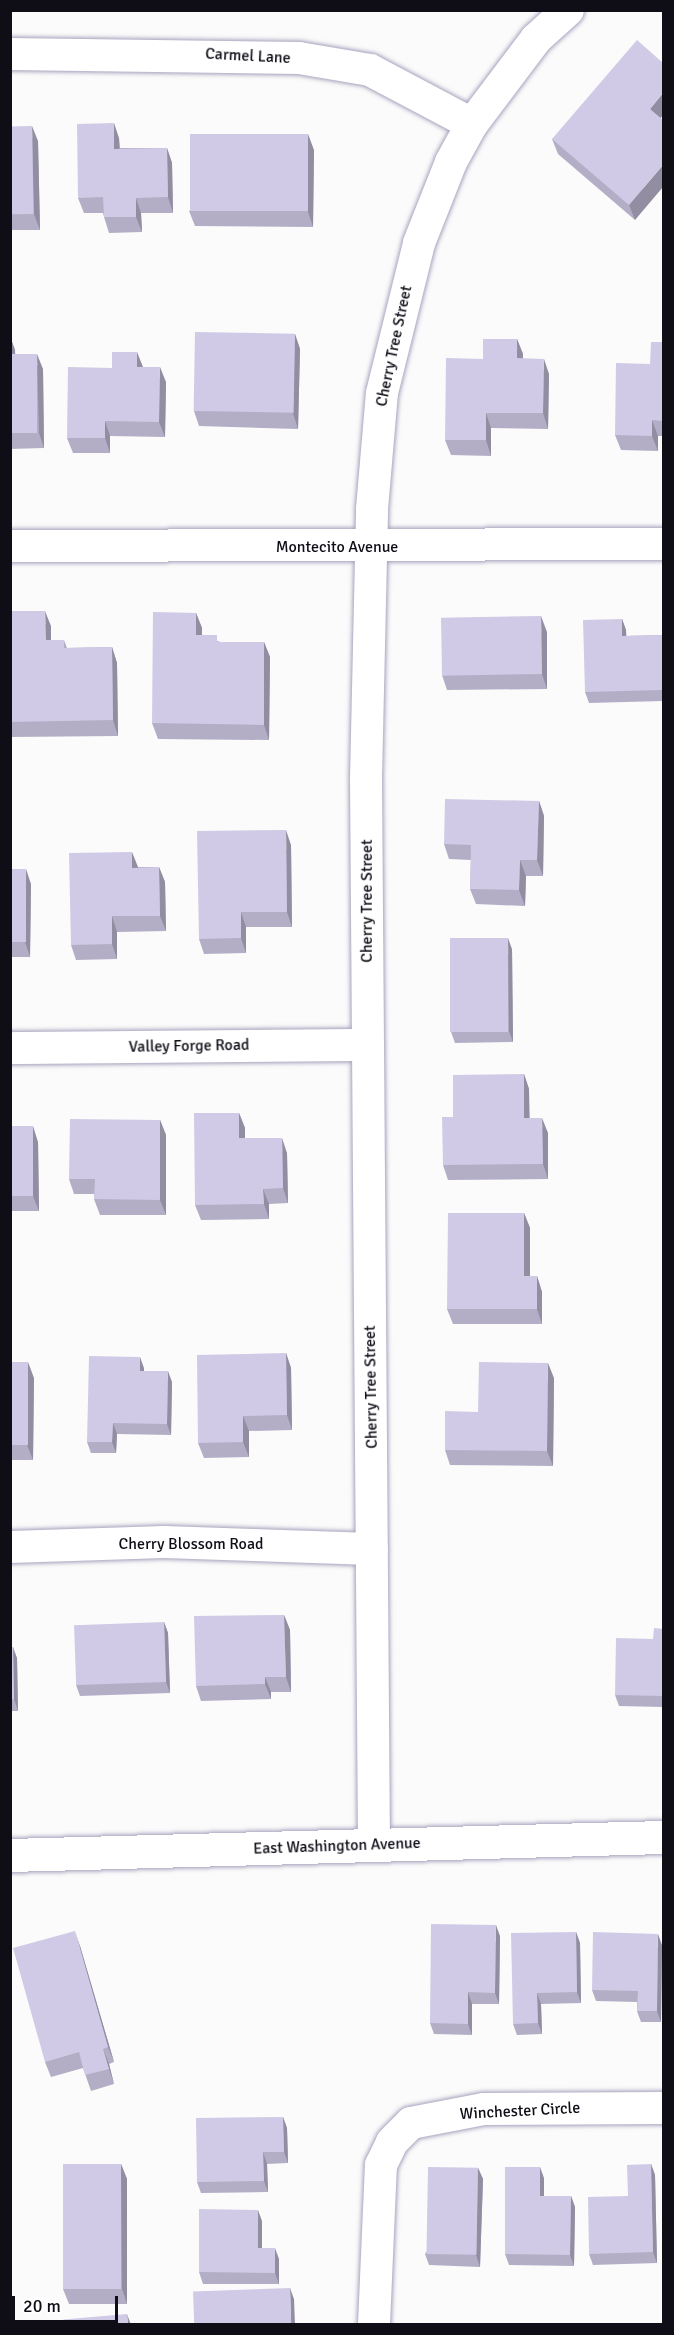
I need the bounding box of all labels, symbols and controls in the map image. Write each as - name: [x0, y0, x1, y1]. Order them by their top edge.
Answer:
- street label: Carmel Lane: [205, 44, 291, 68]
- street label: Cherry Tree Street: [372, 284, 416, 408]
- street label: Montecito Avenue: [276, 537, 398, 557]
- street label: Cherry Tree Street: [357, 839, 377, 963]
- street label: Valley Forge Road: [128, 1035, 250, 1057]
- street label: Cherry Tree Street: [360, 1325, 382, 1449]
- street label: Cherry Blossom Road: [119, 1534, 263, 1554]
- street label: East Washington Avenue: [253, 1833, 421, 1859]
- street label: Winchester Circle: [459, 2098, 581, 2124]
- scale bar: [15, 2284, 122, 2322]
- text: 20 m: [23, 2295, 61, 2317]

